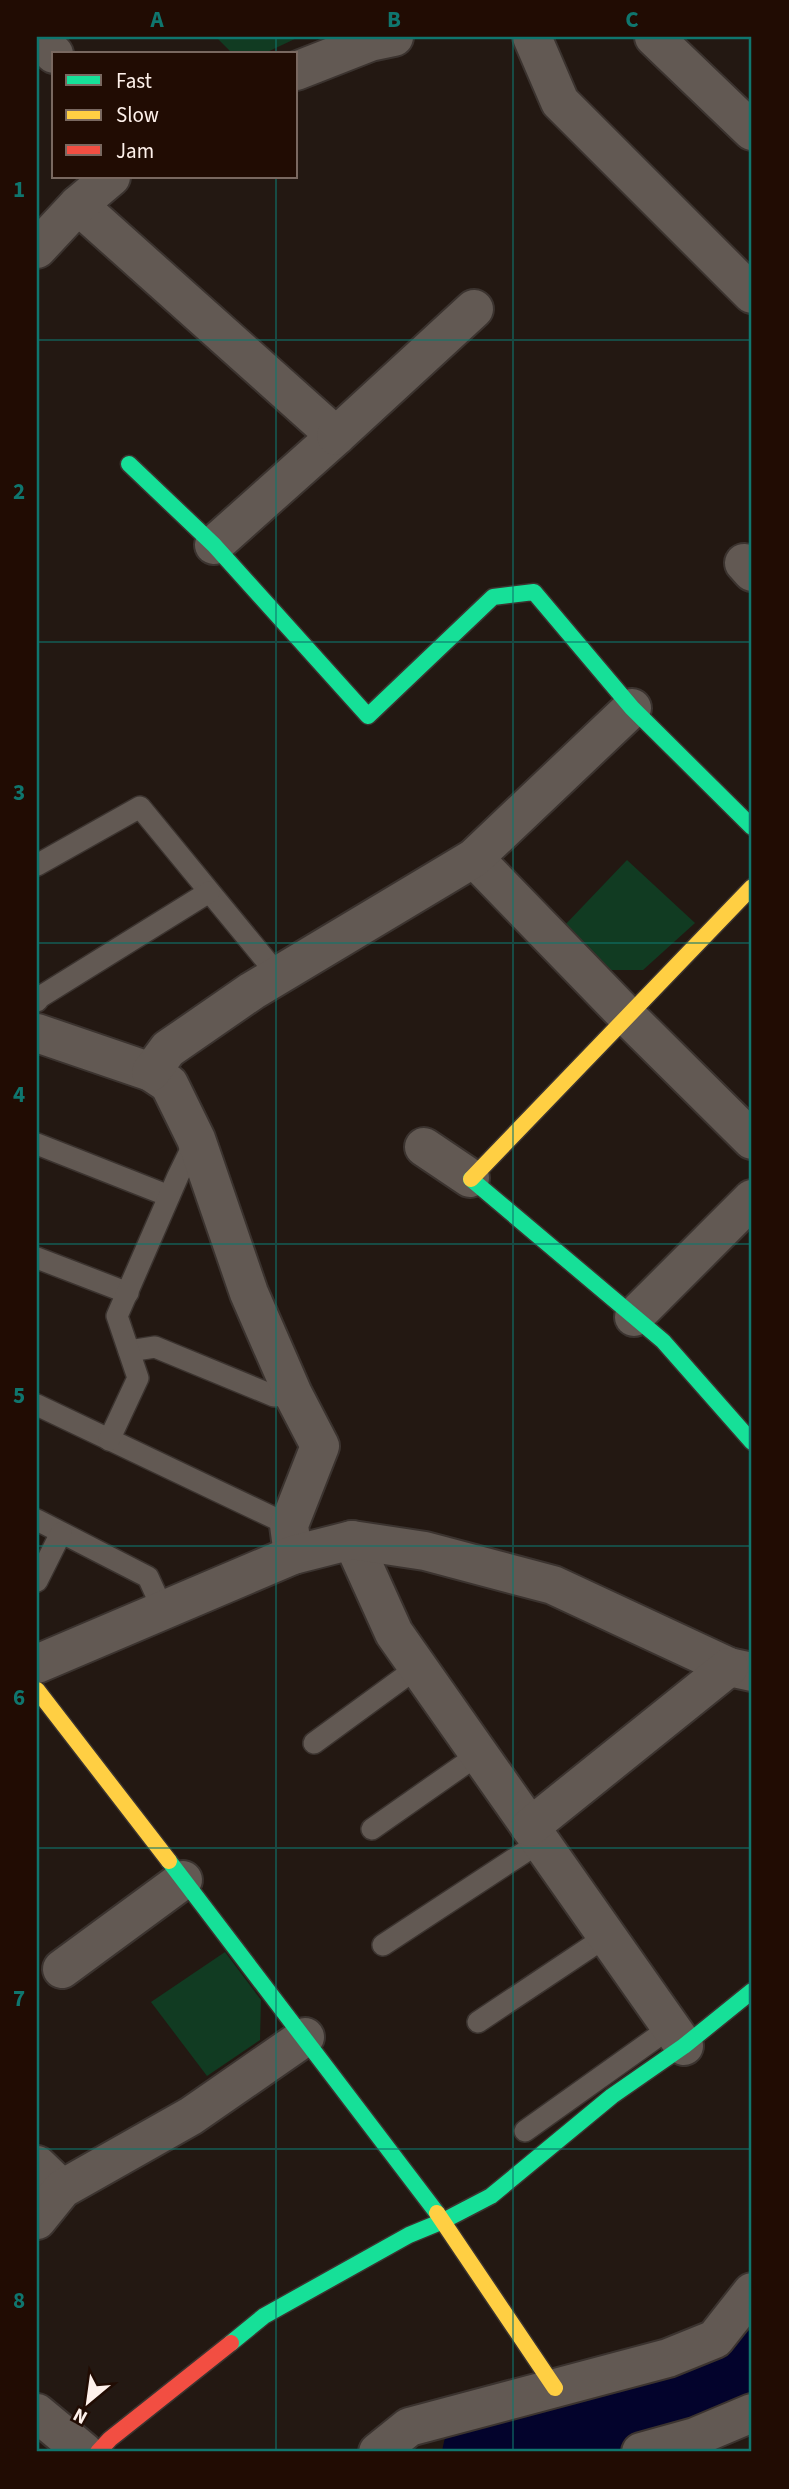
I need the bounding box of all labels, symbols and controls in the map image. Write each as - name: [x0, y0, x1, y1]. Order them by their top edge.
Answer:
- text: A: [149, 3, 164, 36]
- text: B: [387, 3, 401, 36]
- text: C: [625, 3, 639, 36]
- legend: [52, 52, 298, 178]
- text: Fast: [116, 66, 152, 96]
- text: Slow: [116, 100, 159, 130]
- text: Jam: [116, 136, 154, 166]
- text: 1: [13, 173, 25, 206]
- text: 2: [13, 475, 25, 508]
- text: 3: [13, 776, 25, 809]
- text: 4: [13, 1078, 25, 1111]
- text: 5: [13, 1379, 25, 1412]
- text: 6: [13, 1681, 25, 1714]
- text: 7: [13, 1982, 25, 2015]
- text: 8: [13, 2284, 25, 2317]
- north arrow: [52, 2366, 122, 2436]
- text: N: [68, 2401, 93, 2430]

